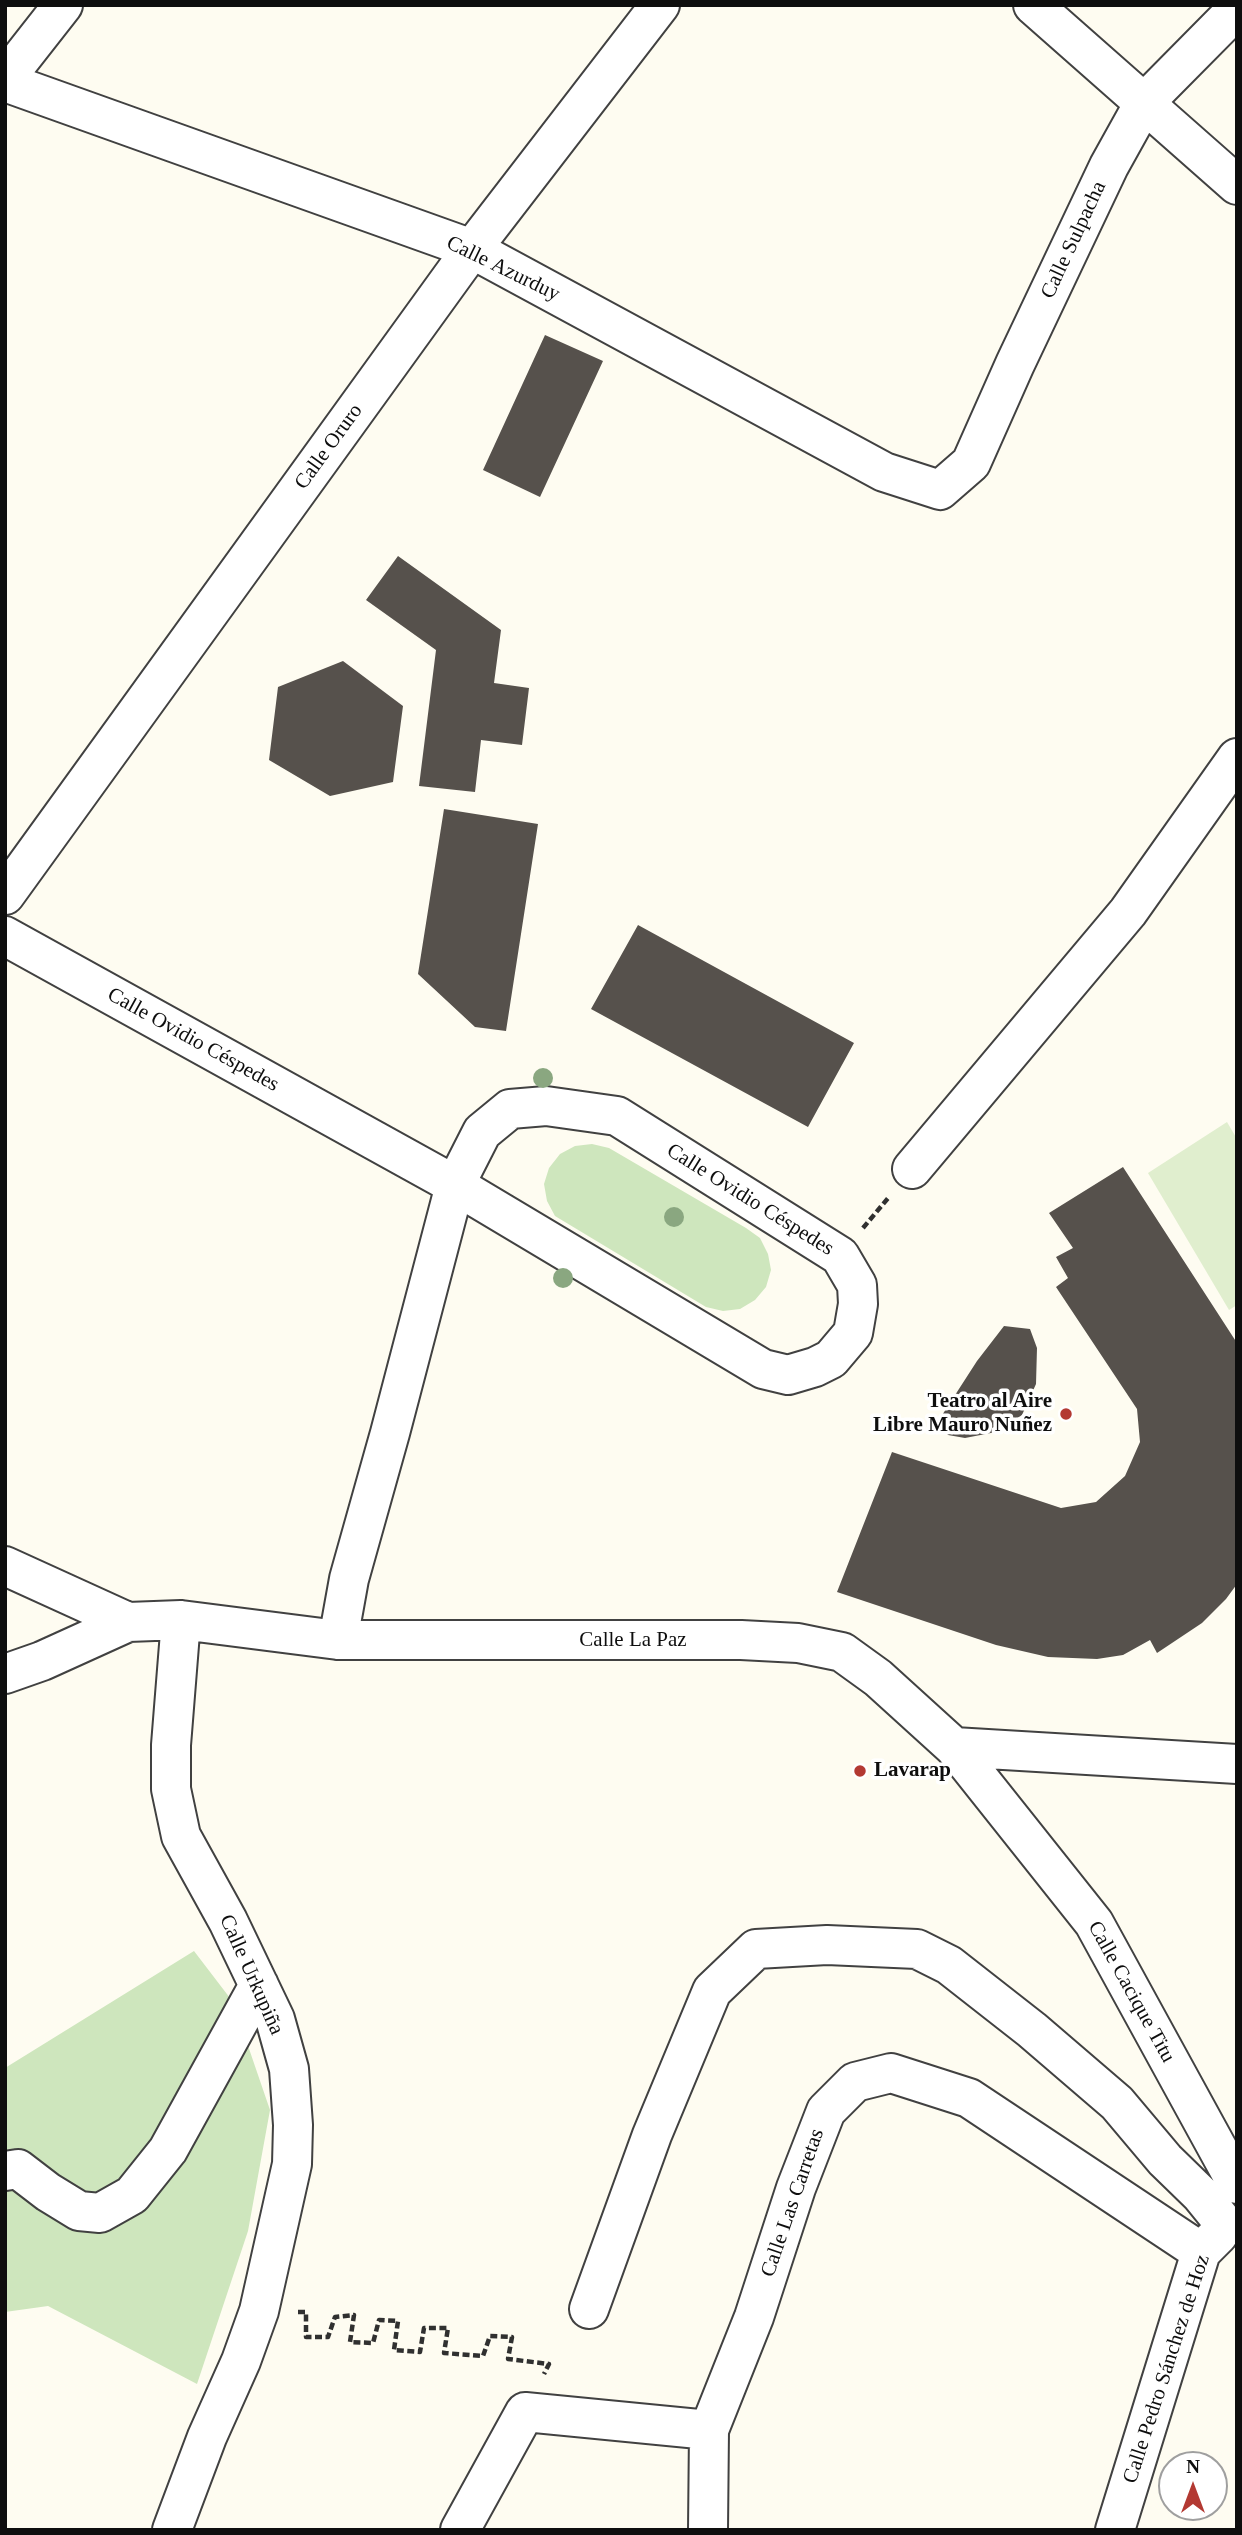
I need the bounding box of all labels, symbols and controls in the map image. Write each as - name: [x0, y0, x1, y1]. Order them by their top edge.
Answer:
- street label: Calle Sulpacha: [1036, 177, 1112, 303]
- street label: Calle Azurduy: [442, 231, 564, 307]
- street label: Calle Oruro: [289, 399, 369, 495]
- street label: Calle Ovidio Céspedes: [103, 982, 283, 1098]
- street label: Calle Ovidio Céspedes: [662, 1138, 838, 1262]
- place label: Teatro al Aire Libre Mauro Nuñez: [873, 1389, 1052, 1439]
- marker: Teatro al Aire Libre Mauro Nuñez: [1058, 1406, 1074, 1422]
- street label: Calle La Paz: [579, 1627, 687, 1653]
- place label: Lavarap: [874, 1758, 951, 1784]
- marker: Lavarap: [852, 1763, 868, 1779]
- street label: Calle Urkupiña: [213, 1911, 289, 2039]
- street label: Calle Cacique Titu: [1082, 1917, 1180, 2067]
- street label: Calle Las Carretas: [756, 2126, 830, 2280]
- street label: Calle Pedro Sánchez de Hoz: [1118, 2251, 1216, 2487]
- north arrow: [1158, 2451, 1228, 2521]
- text: N: [1186, 2456, 1200, 2477]

